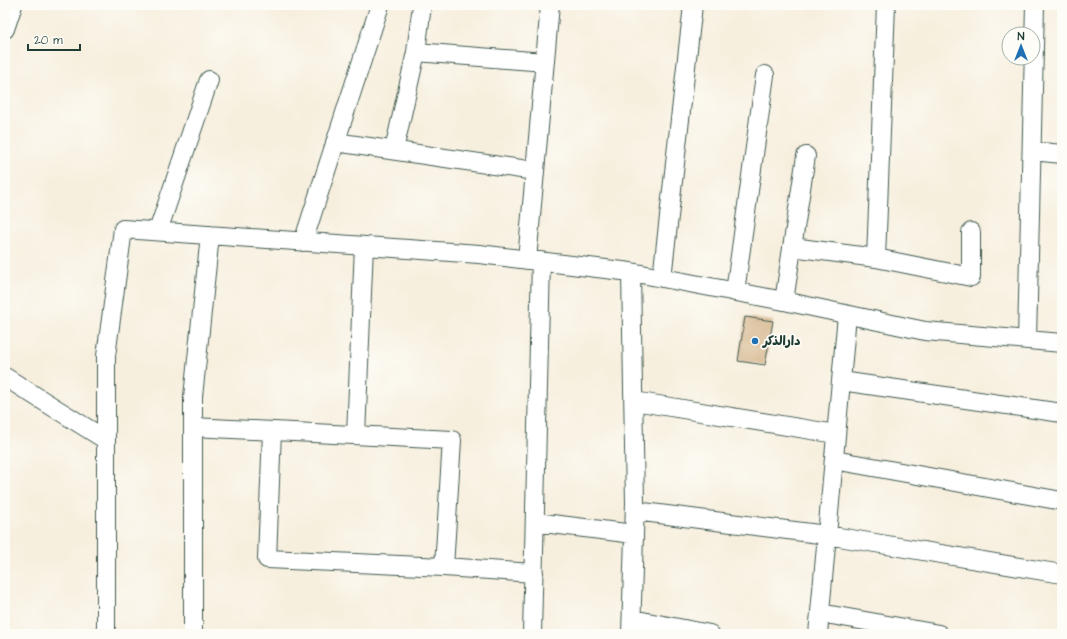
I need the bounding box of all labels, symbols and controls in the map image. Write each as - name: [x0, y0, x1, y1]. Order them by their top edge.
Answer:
- scale bar: [28, 26, 80, 52]
- north arrow: [1001, 26, 1041, 66]
- text: N: [1018, 29, 1025, 44]
- text: 20 m: [34, 32, 63, 49]
- place label: دارالذکر: [762, 332, 801, 350]
- marker: دارالذکر: [750, 336, 760, 346]

